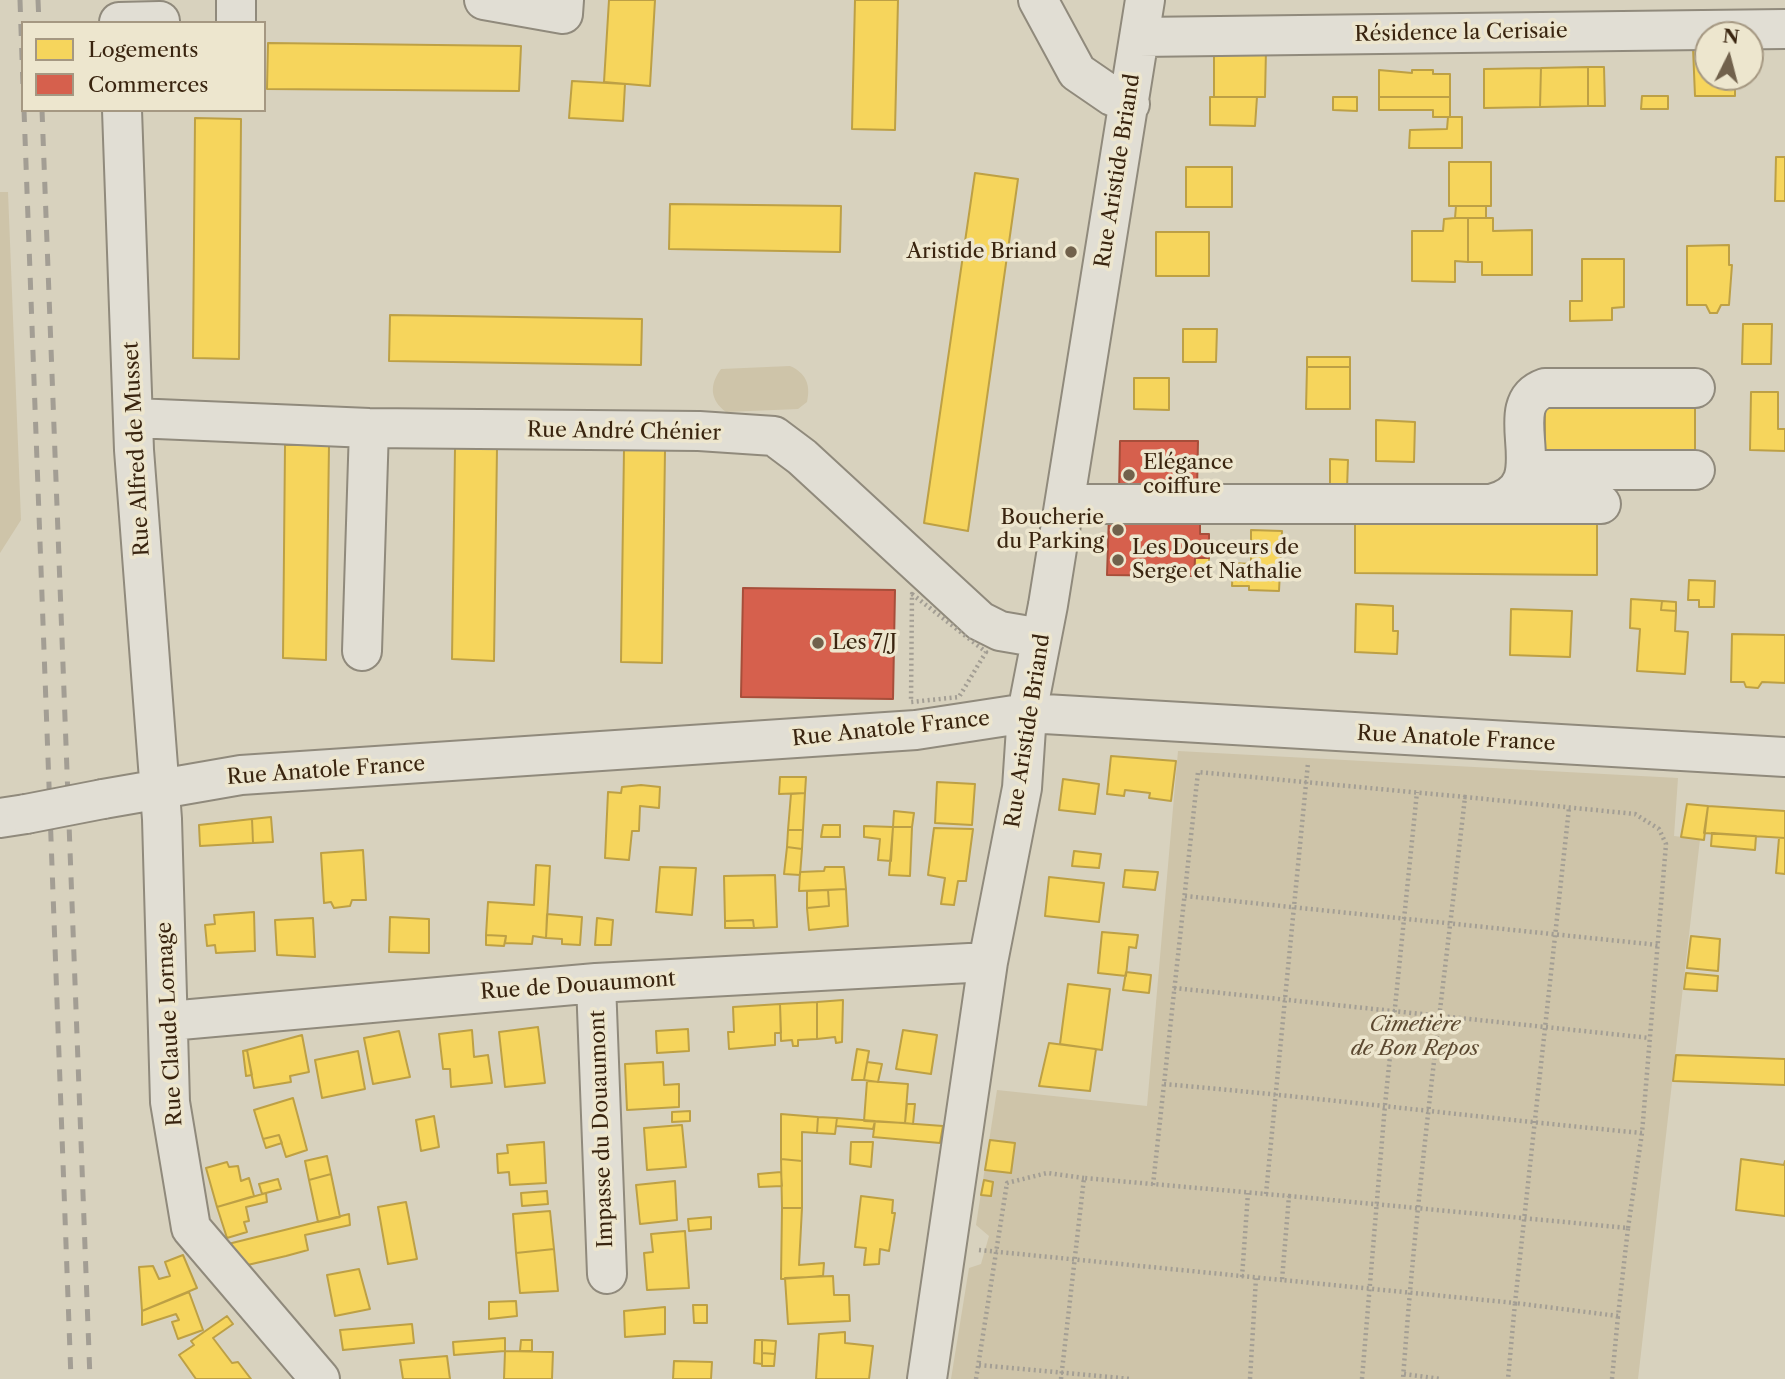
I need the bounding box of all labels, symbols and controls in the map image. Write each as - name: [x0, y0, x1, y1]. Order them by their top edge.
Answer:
- street label: Résidence la Cerisaie: [1354, 19, 1568, 47]
- legend: [21, 21, 266, 112]
- north arrow: [1694, 21, 1764, 91]
- text: N: [1722, 24, 1740, 49]
- text: Logements: [88, 37, 198, 62]
- text: Commerces: [88, 72, 208, 97]
- street label: Rue Aristide Briand: [1090, 72, 1146, 270]
- place label: Aristide Briand: [906, 239, 1057, 265]
- marker: Aristide Briand: [1063, 244, 1079, 260]
- street label: Rue Alfred de Musset: [119, 341, 155, 557]
- street label: Rue André Chénier: [527, 418, 721, 446]
- place label: Elégance coiffure: [1143, 450, 1233, 500]
- marker: Elégance coiffure: [1121, 467, 1137, 483]
- place label: Boucherie du Parking: [996, 505, 1104, 555]
- marker: Boucherie du Parking: [1110, 522, 1126, 538]
- place label: Les Douceurs de Serge et Nathalie: [1132, 535, 1302, 585]
- marker: Les Douceurs de Serge et Nathalie: [1110, 552, 1126, 568]
- place label: Les 7/J: [832, 630, 897, 656]
- street label: Rue Aristide Briand: [1000, 632, 1056, 830]
- marker: Les 7/J: [810, 635, 826, 651]
- street label: Rue Anatole France: [791, 706, 991, 752]
- street label: Rue Anatole France: [1356, 721, 1556, 757]
- street label: Rue Anatole France: [226, 752, 426, 790]
- street label: Rue Claude Lornage: [152, 921, 188, 1127]
- street label: Rue de Douaumont: [480, 967, 676, 1005]
- street label: Impasse du Douaumont: [585, 1009, 619, 1249]
- park label: Cimetière de Bon Repos: [1351, 1012, 1479, 1062]

